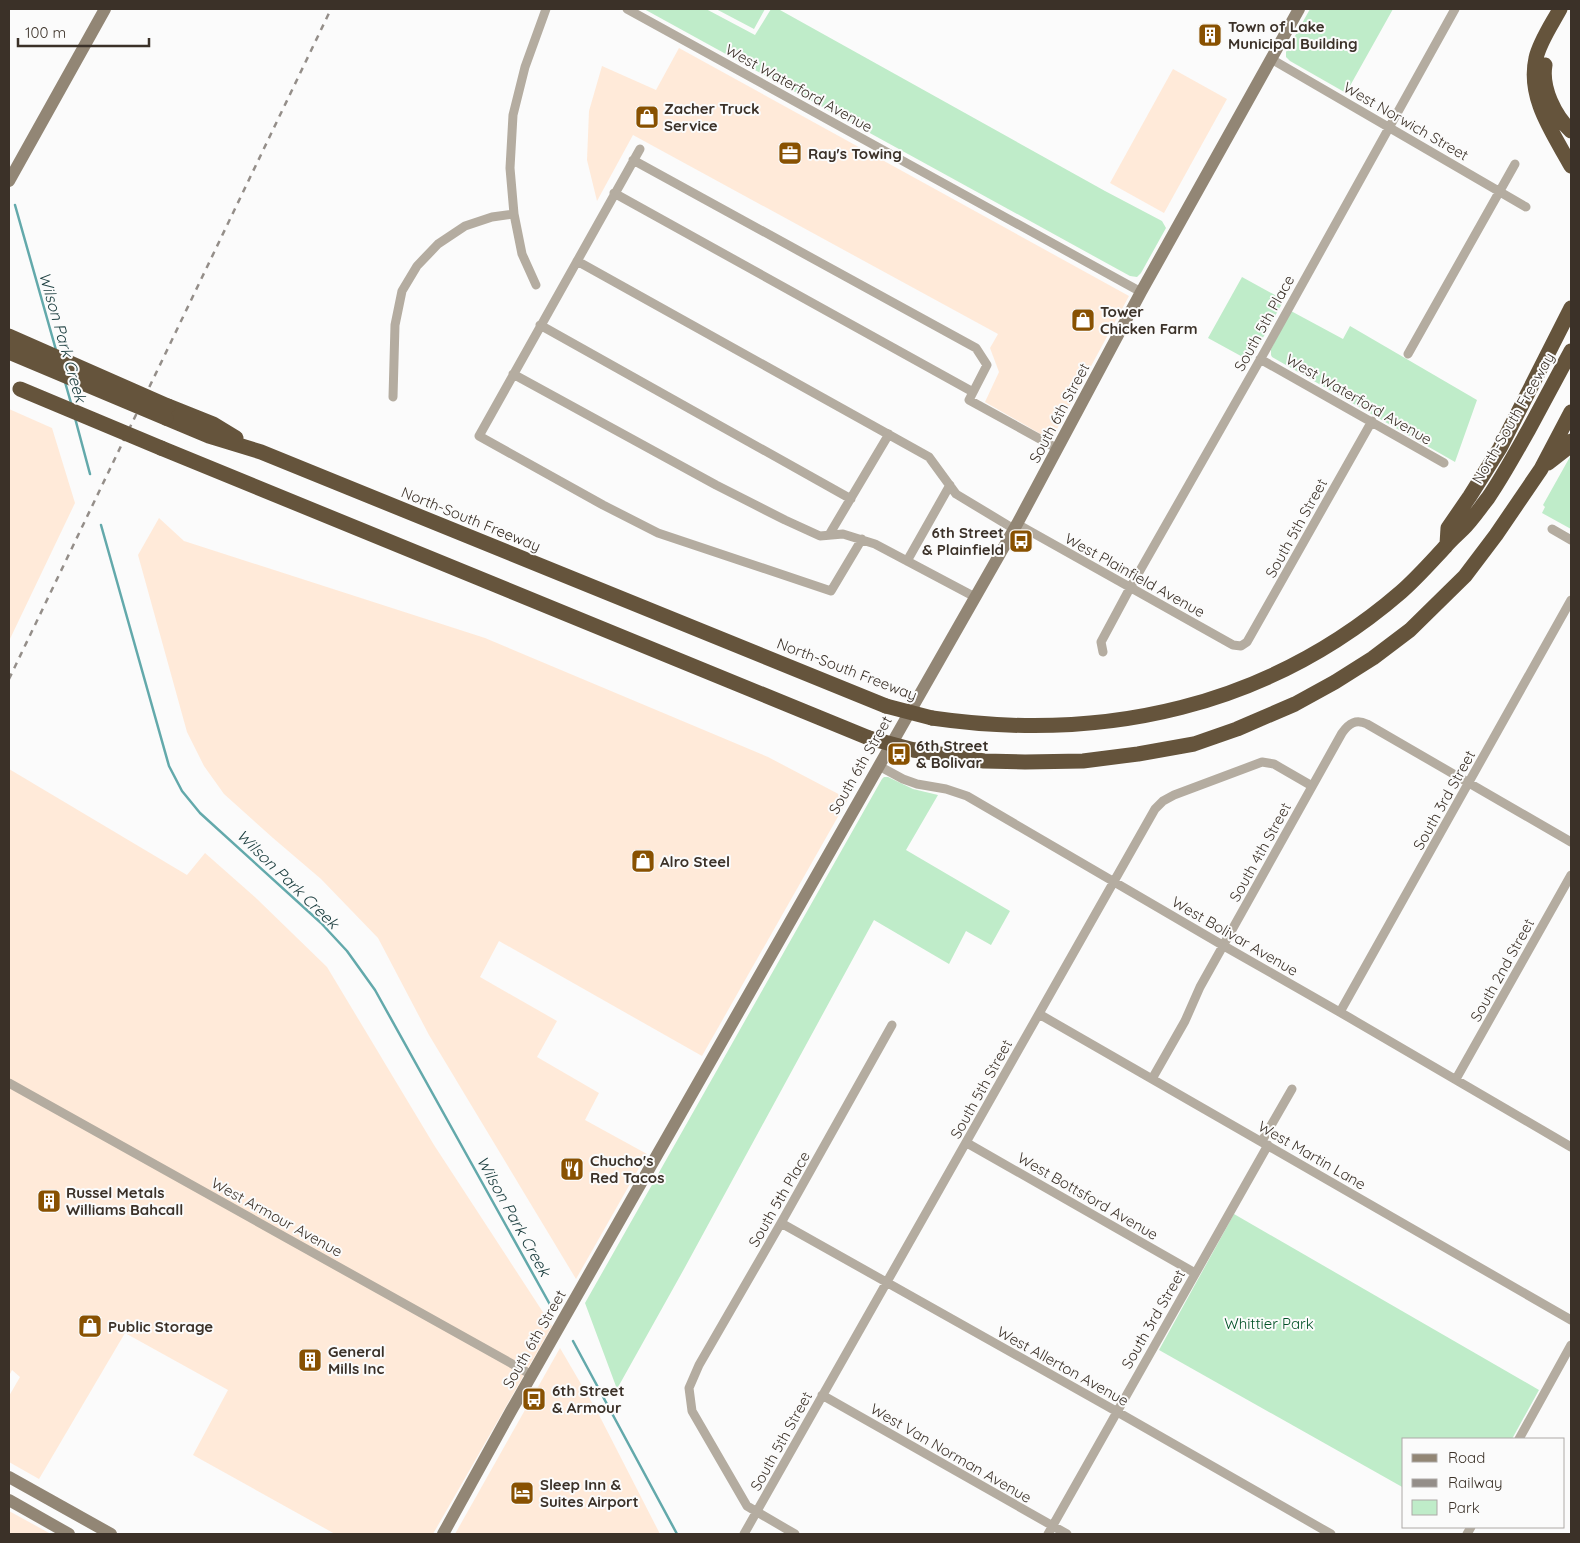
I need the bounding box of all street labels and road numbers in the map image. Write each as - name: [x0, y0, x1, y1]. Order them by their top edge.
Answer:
- street label: West Waterford Avenue: [722, 40, 876, 136]
- street label: West Norwich Street: [1340, 77, 1472, 165]
- street label: South 5th Place: [1230, 271, 1298, 375]
- street label: West Waterford Avenue: [1283, 349, 1435, 449]
- street label: North-South Freeway: [1468, 349, 1558, 487]
- street label: South 6th Street: [1025, 360, 1093, 466]
- street label: South 5th Street: [1261, 475, 1331, 581]
- street label: North-South Freeway: [399, 482, 543, 556]
- street label: West Plainfield Avenue: [1062, 529, 1208, 621]
- street label: North-South Freeway: [774, 633, 920, 705]
- street label: South 6th Street: [824, 712, 896, 818]
- street label: South 3rd Street: [1409, 747, 1479, 853]
- street label: South 4th Street: [1225, 799, 1295, 905]
- street label: West Bolivar Avenue: [1169, 892, 1301, 980]
- street label: South 2nd Street: [1466, 915, 1538, 1025]
- street label: South 5th Street: [946, 1036, 1016, 1142]
- street label: West Martin Lane: [1255, 1116, 1369, 1194]
- street label: South 5th Place: [744, 1148, 814, 1250]
- street label: West Bottsford Avenue: [1014, 1148, 1162, 1244]
- street label: West Armour Avenue: [208, 1173, 346, 1261]
- street label: South 3rd Street: [1117, 1266, 1189, 1372]
- street label: South 6th Street: [498, 1286, 570, 1392]
- street label: West Allerton Avenue: [994, 1322, 1132, 1410]
- street label: South 5th Street: [746, 1388, 816, 1494]
- street label: West Van Norman Avenue: [867, 1399, 1035, 1507]

